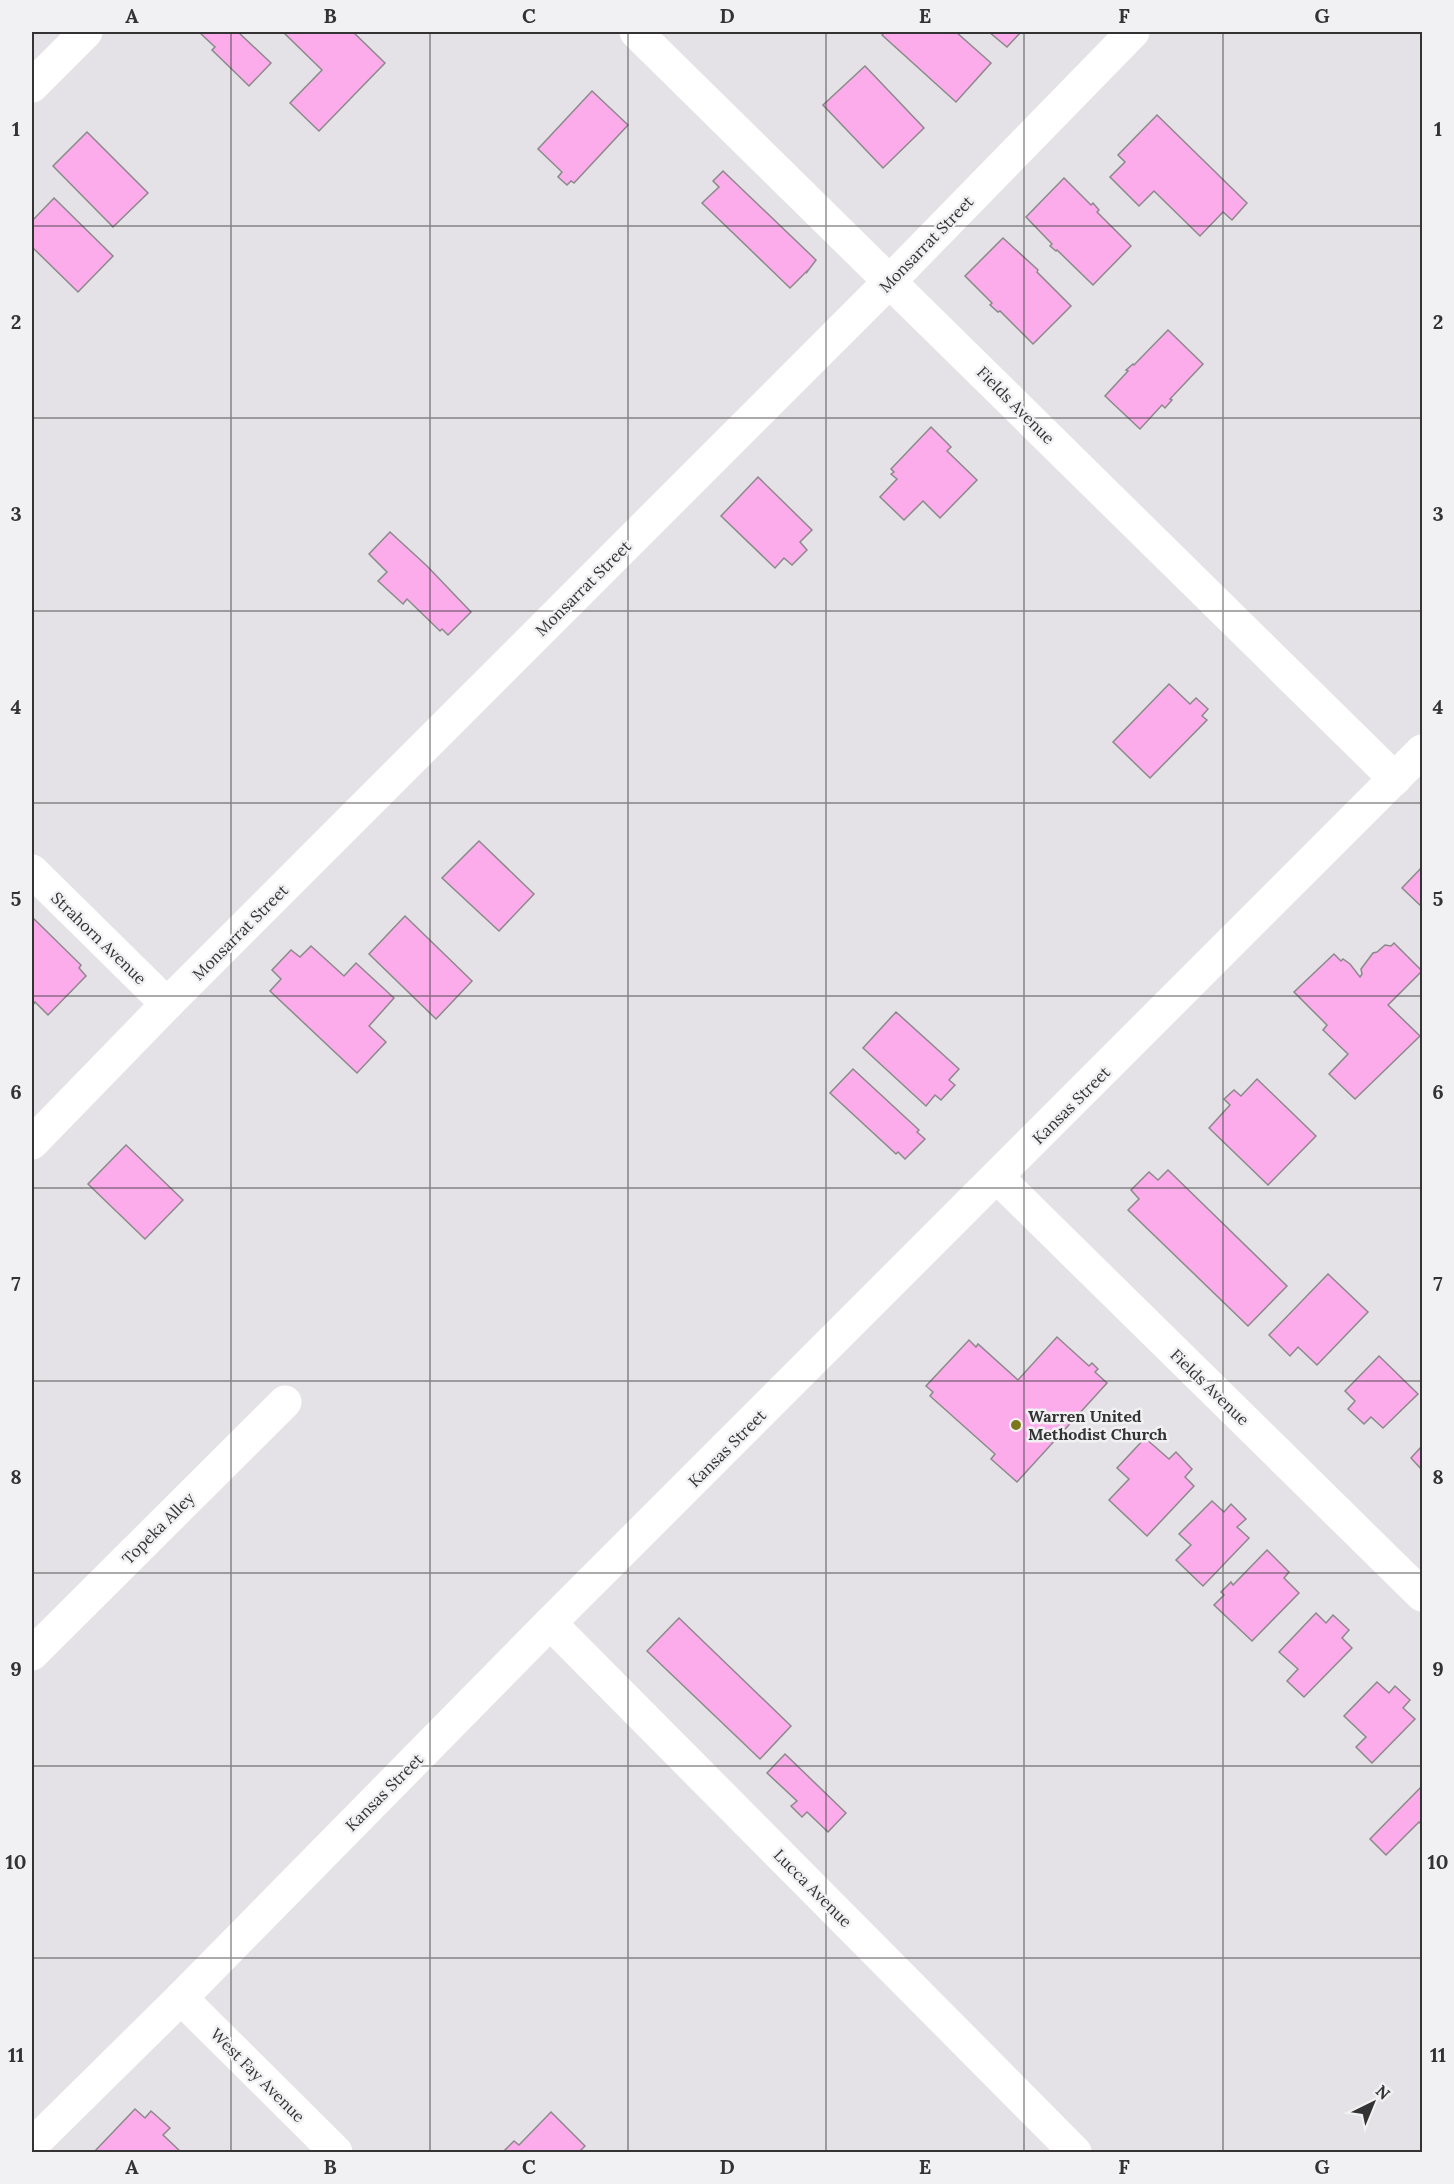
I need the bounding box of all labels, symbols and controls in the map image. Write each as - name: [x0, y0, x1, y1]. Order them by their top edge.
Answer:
- text: A: [125, 3, 139, 28]
- text: B: [323, 3, 337, 28]
- text: C: [522, 3, 536, 28]
- text: D: [719, 3, 735, 28]
- text: E: [919, 3, 931, 28]
- text: F: [1118, 3, 1130, 28]
- text: G: [1314, 3, 1330, 28]
- text: 1: [12, 116, 20, 141]
- text: 1: [1434, 116, 1442, 141]
- street label: Monsarrat Street: [875, 191, 978, 297]
- text: 2: [11, 309, 21, 334]
- text: 2: [1433, 309, 1443, 334]
- street label: Fields Avenue: [973, 362, 1059, 448]
- text: 3: [10, 501, 22, 526]
- text: 3: [1432, 501, 1444, 526]
- street label: Monsarrat Street: [531, 535, 636, 640]
- text: 4: [11, 694, 22, 719]
- text: 4: [1433, 694, 1444, 719]
- street label: Monsarrat Street: [188, 879, 293, 984]
- text: 5: [11, 886, 22, 911]
- text: 5: [1433, 886, 1444, 911]
- street label: Strahorn Avenue: [47, 888, 151, 989]
- street label: Kansas Street: [1028, 1061, 1115, 1148]
- text: 6: [10, 1079, 22, 1104]
- text: 6: [1432, 1079, 1444, 1104]
- text: 7: [11, 1271, 21, 1296]
- text: 7: [1433, 1271, 1443, 1296]
- street label: Fields Avenue: [1166, 1344, 1254, 1430]
- street label: Kansas Street: [684, 1404, 771, 1491]
- place label: Warren United Methodist Church: [1028, 1406, 1167, 1444]
- marker: Warren United Methodist Church: [1009, 1418, 1023, 1432]
- text: 8: [10, 1464, 22, 1489]
- text: 8: [1432, 1464, 1444, 1489]
- street label: Topeka Alley: [118, 1487, 199, 1568]
- text: 9: [10, 1656, 22, 1681]
- text: 9: [1432, 1656, 1444, 1681]
- street label: Kansas Street: [341, 1748, 428, 1835]
- street label: Lucca Avenue: [770, 1845, 857, 1932]
- text: 10: [6, 1849, 26, 1874]
- text: 10: [1428, 1849, 1448, 1874]
- street label: West Fay Avenue: [207, 2024, 309, 2126]
- text: 11: [8, 2042, 24, 2067]
- text: 11: [1430, 2042, 1446, 2067]
- north arrow: [1343, 2073, 1403, 2133]
- text: N: [1372, 2080, 1395, 2104]
- text: A: [125, 2154, 139, 2179]
- text: B: [323, 2154, 337, 2179]
- text: C: [522, 2154, 536, 2179]
- text: D: [719, 2154, 735, 2179]
- text: E: [919, 2154, 931, 2179]
- text: F: [1118, 2154, 1130, 2179]
- text: G: [1314, 2154, 1330, 2179]

